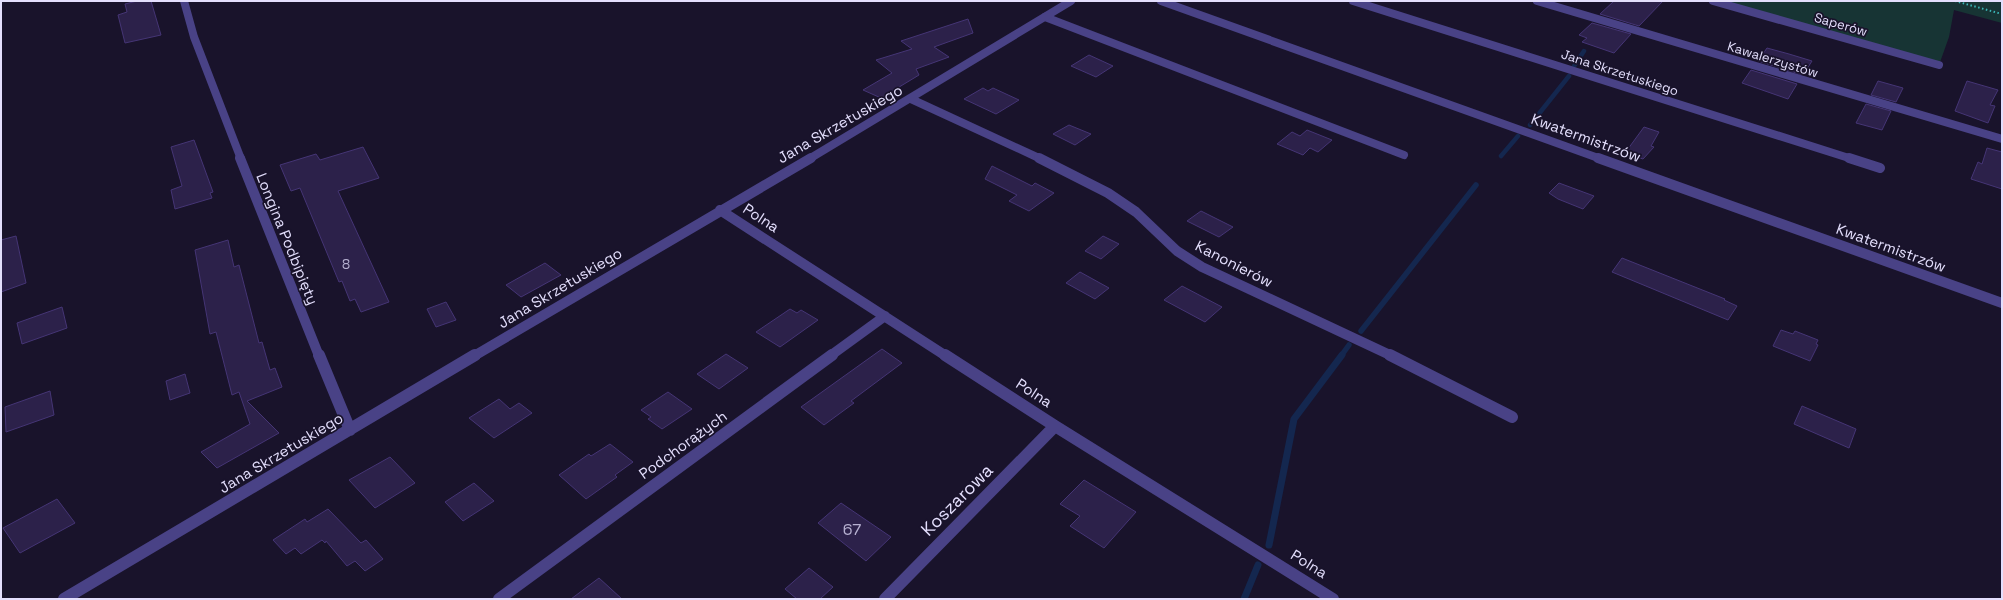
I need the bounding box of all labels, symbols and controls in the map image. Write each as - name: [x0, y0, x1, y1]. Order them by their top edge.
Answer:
- street label: Saperów: [1812, 9, 1869, 40]
- street label: Kawalerzystów: [1725, 38, 1820, 81]
- street label: Jana Skrzetuskiego: [1559, 45, 1681, 99]
- street label: Jana Skrzetuskiego: [774, 80, 906, 167]
- street label: Kwatermistrzów: [1529, 109, 1644, 166]
- street label: Longina Podbipięty: [252, 170, 323, 308]
- street label: Polna: [740, 199, 783, 237]
- street label: Kwatermistrzów: [1834, 219, 1949, 276]
- street label: Kanonierów: [1192, 236, 1276, 291]
- street label: Jana Skrzetuskiego: [494, 243, 625, 332]
- house number: 8: [342, 256, 350, 273]
- street label: Polna: [1013, 374, 1056, 412]
- street label: Podchorążych: [635, 406, 730, 483]
- street label: Jana Skrzetuskiego: [215, 408, 346, 497]
- street label: Koszarowa: [916, 459, 998, 541]
- house number: 67: [843, 519, 861, 540]
- street label: Polna: [1287, 545, 1331, 582]

